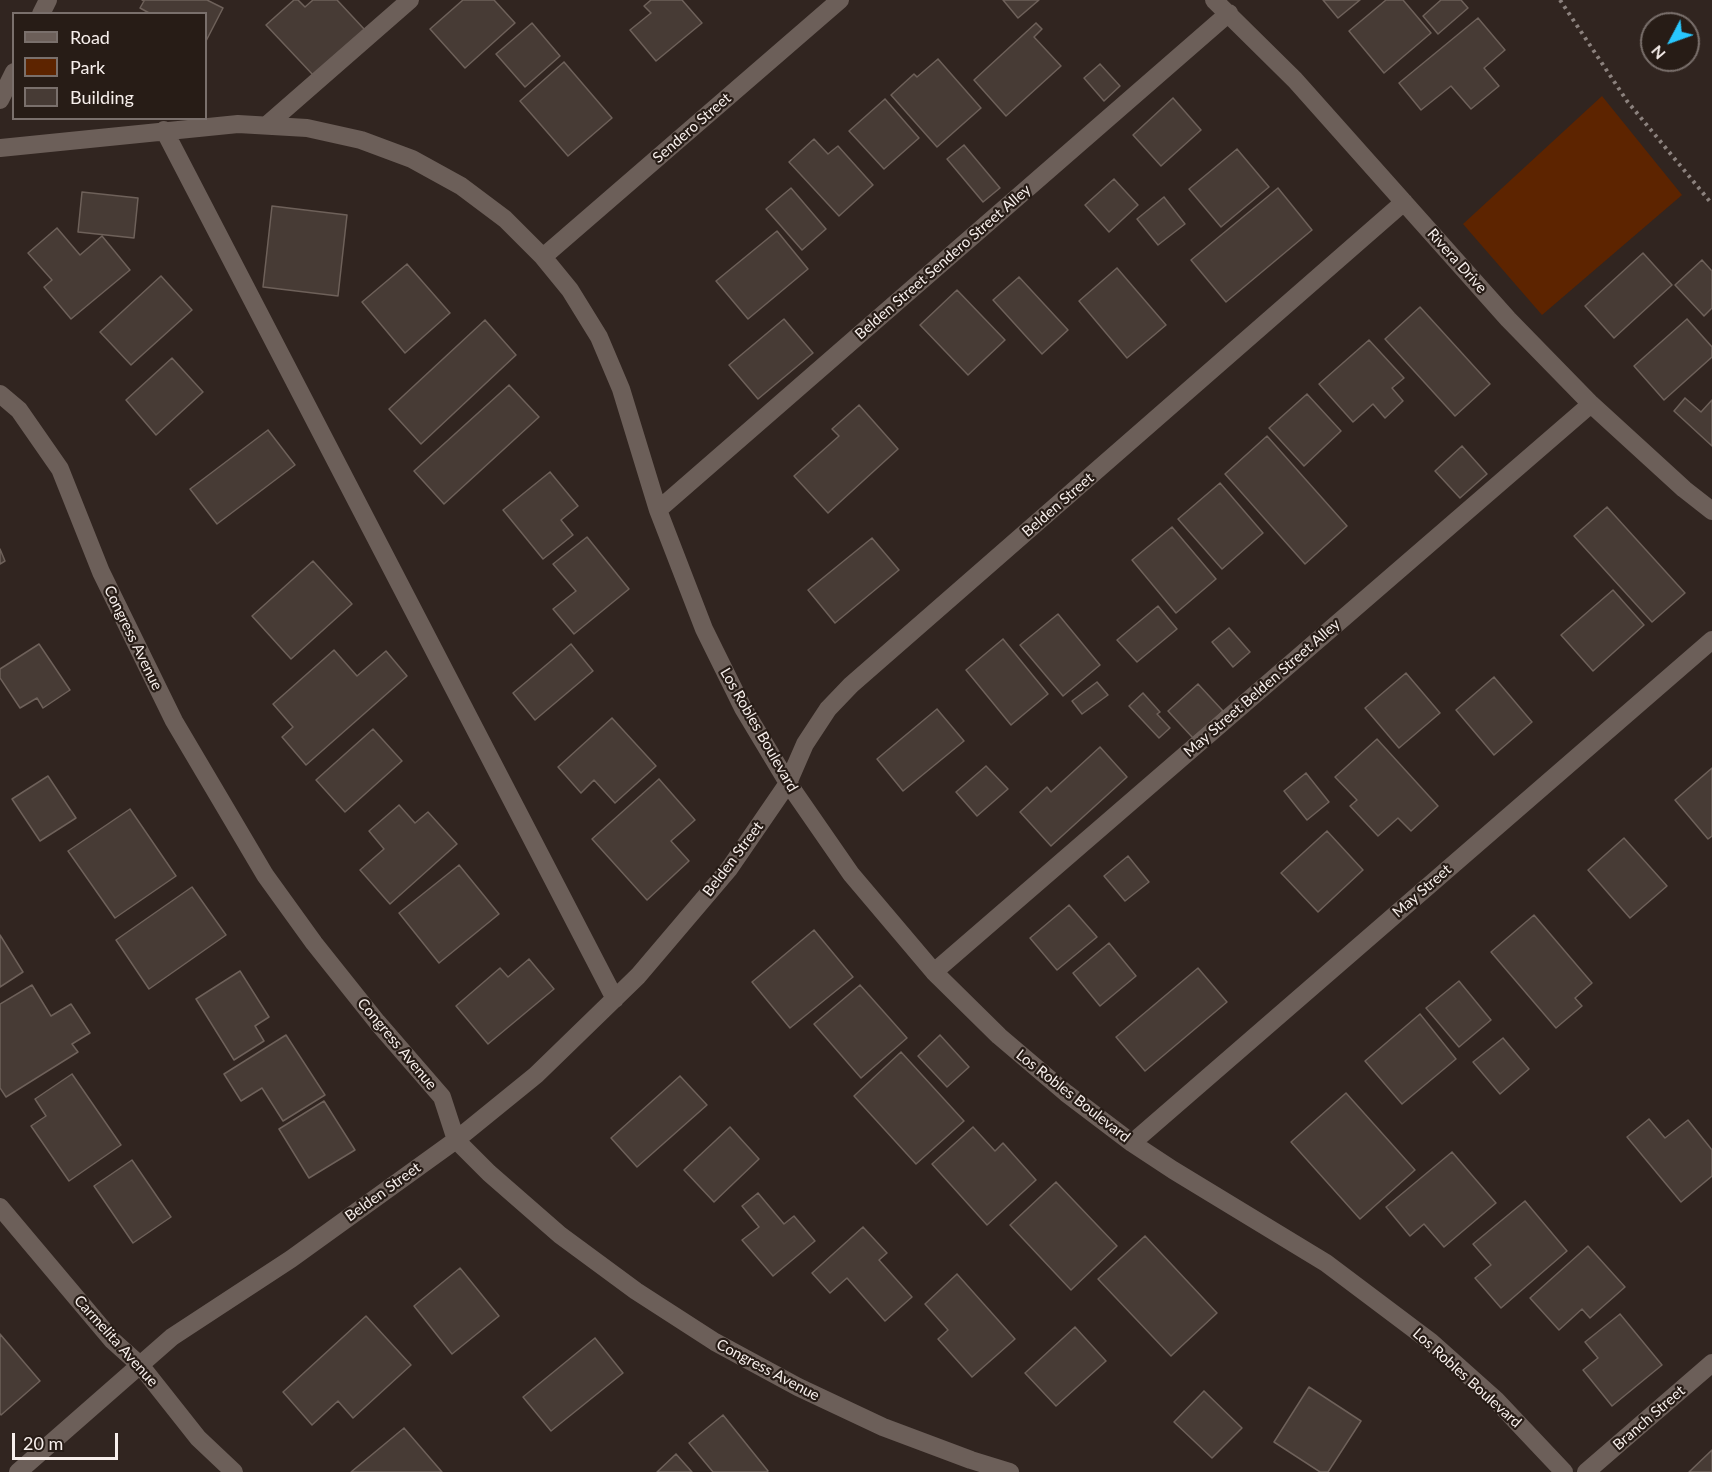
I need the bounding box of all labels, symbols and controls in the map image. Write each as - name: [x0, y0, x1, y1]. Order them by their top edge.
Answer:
- legend: [12, 12, 207, 120]
- north arrow: [1640, 12, 1700, 72]
- text: Road: [70, 26, 110, 48]
- text: N: [1646, 42, 1669, 64]
- text: Park: [70, 56, 105, 78]
- text: Building: [70, 86, 134, 108]
- street label: Sendero Street: [649, 89, 735, 167]
- street label: Belden Street Sendero Street Alley: [851, 181, 1035, 343]
- street label: Rivera Drive: [1423, 225, 1491, 297]
- street label: Belden Street: [1018, 469, 1098, 541]
- street label: Congress Avenue: [100, 583, 166, 693]
- street label: May Street Belden Street Alley: [1180, 615, 1344, 761]
- street label: Los Robles Boulevard: [716, 665, 802, 795]
- street label: Belden Street: [699, 818, 767, 900]
- street label: May Street: [1389, 861, 1455, 921]
- street label: Congress Avenue: [353, 995, 441, 1093]
- street label: Los Robles Boulevard: [1012, 1046, 1134, 1146]
- street label: Belden Street: [342, 1159, 424, 1225]
- street label: Carmelita Avenue: [70, 1292, 162, 1390]
- street label: Los Robles Boulevard: [1409, 1324, 1525, 1432]
- street label: Congress Avenue: [713, 1335, 823, 1405]
- street label: Branch Street: [1609, 1382, 1689, 1454]
- scale bar: [15, 1421, 122, 1459]
- text: 20 m: [23, 1432, 63, 1454]

